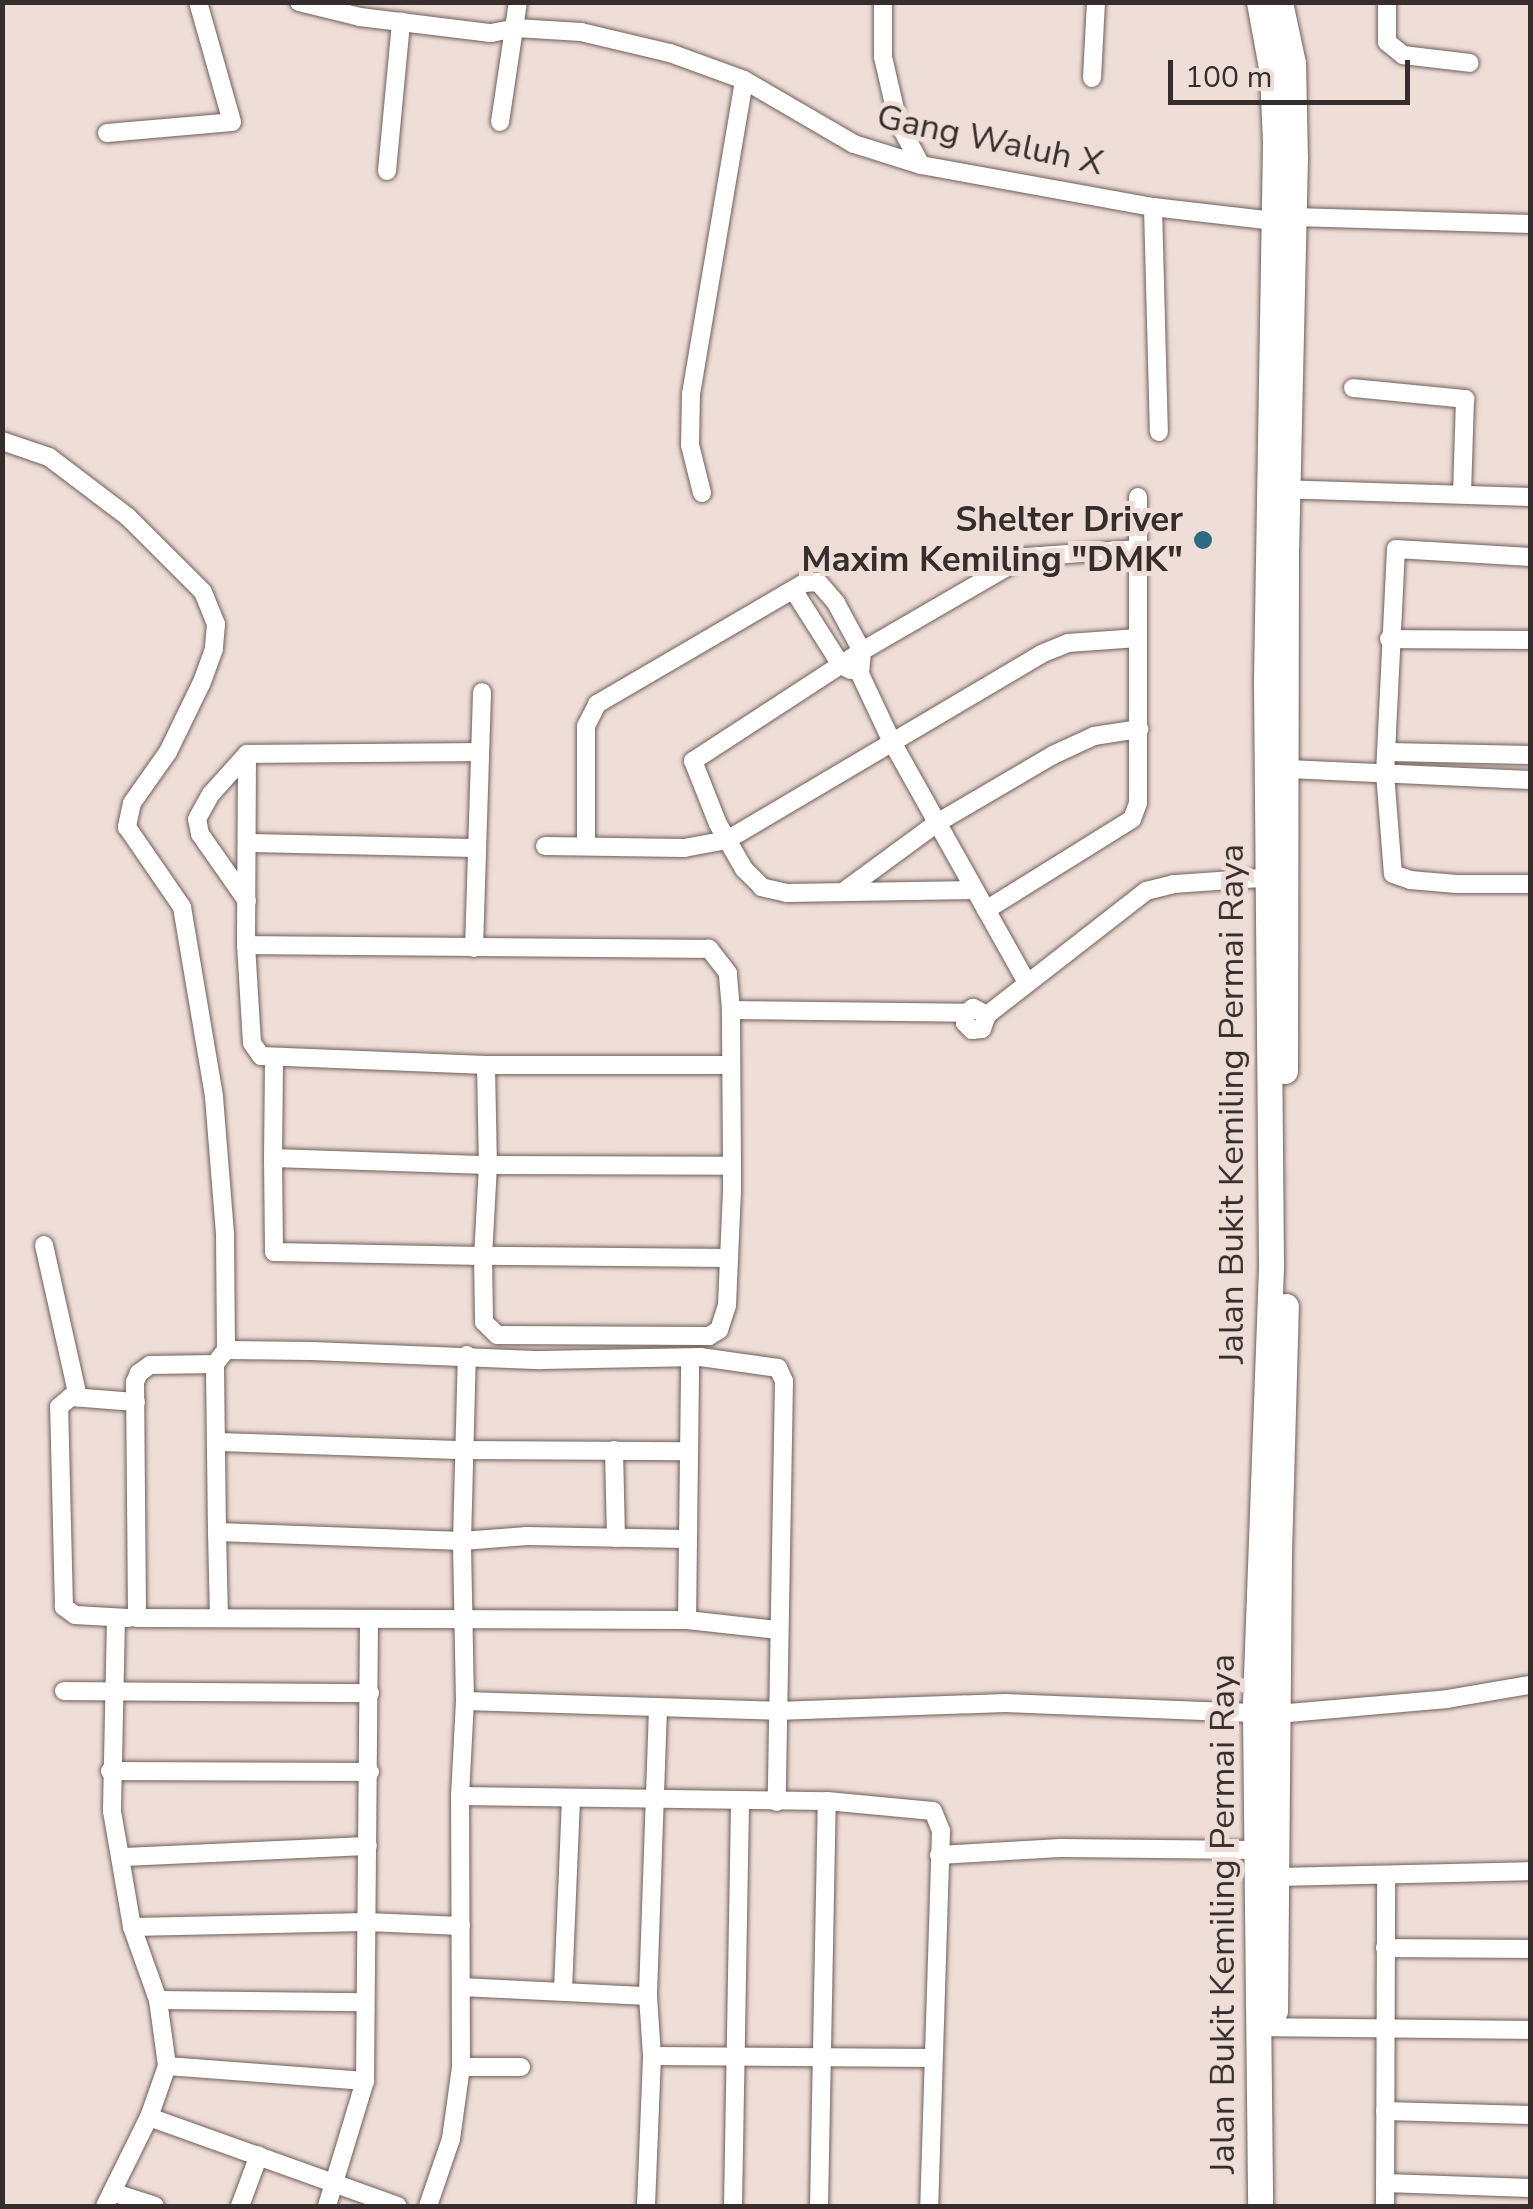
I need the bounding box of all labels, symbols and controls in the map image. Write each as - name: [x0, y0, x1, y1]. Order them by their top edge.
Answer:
- scale bar: [1173, 40, 1416, 102]
- text: 100 m: [1185, 57, 1272, 98]
- street label: Gang Waluh X: [873, 96, 1107, 184]
- place label: Shelter Driver Maxim Kemiling "DMK": [801, 499, 1183, 581]
- marker: Shelter Driver Maxim Kemiling "DMK": [1192, 529, 1214, 551]
- street label: Jalan Bukit Kemiling Permai Raya: [1211, 844, 1253, 1364]
- street label: Jalan Bukit Kemiling Permai Raya: [1202, 1654, 1244, 2174]

